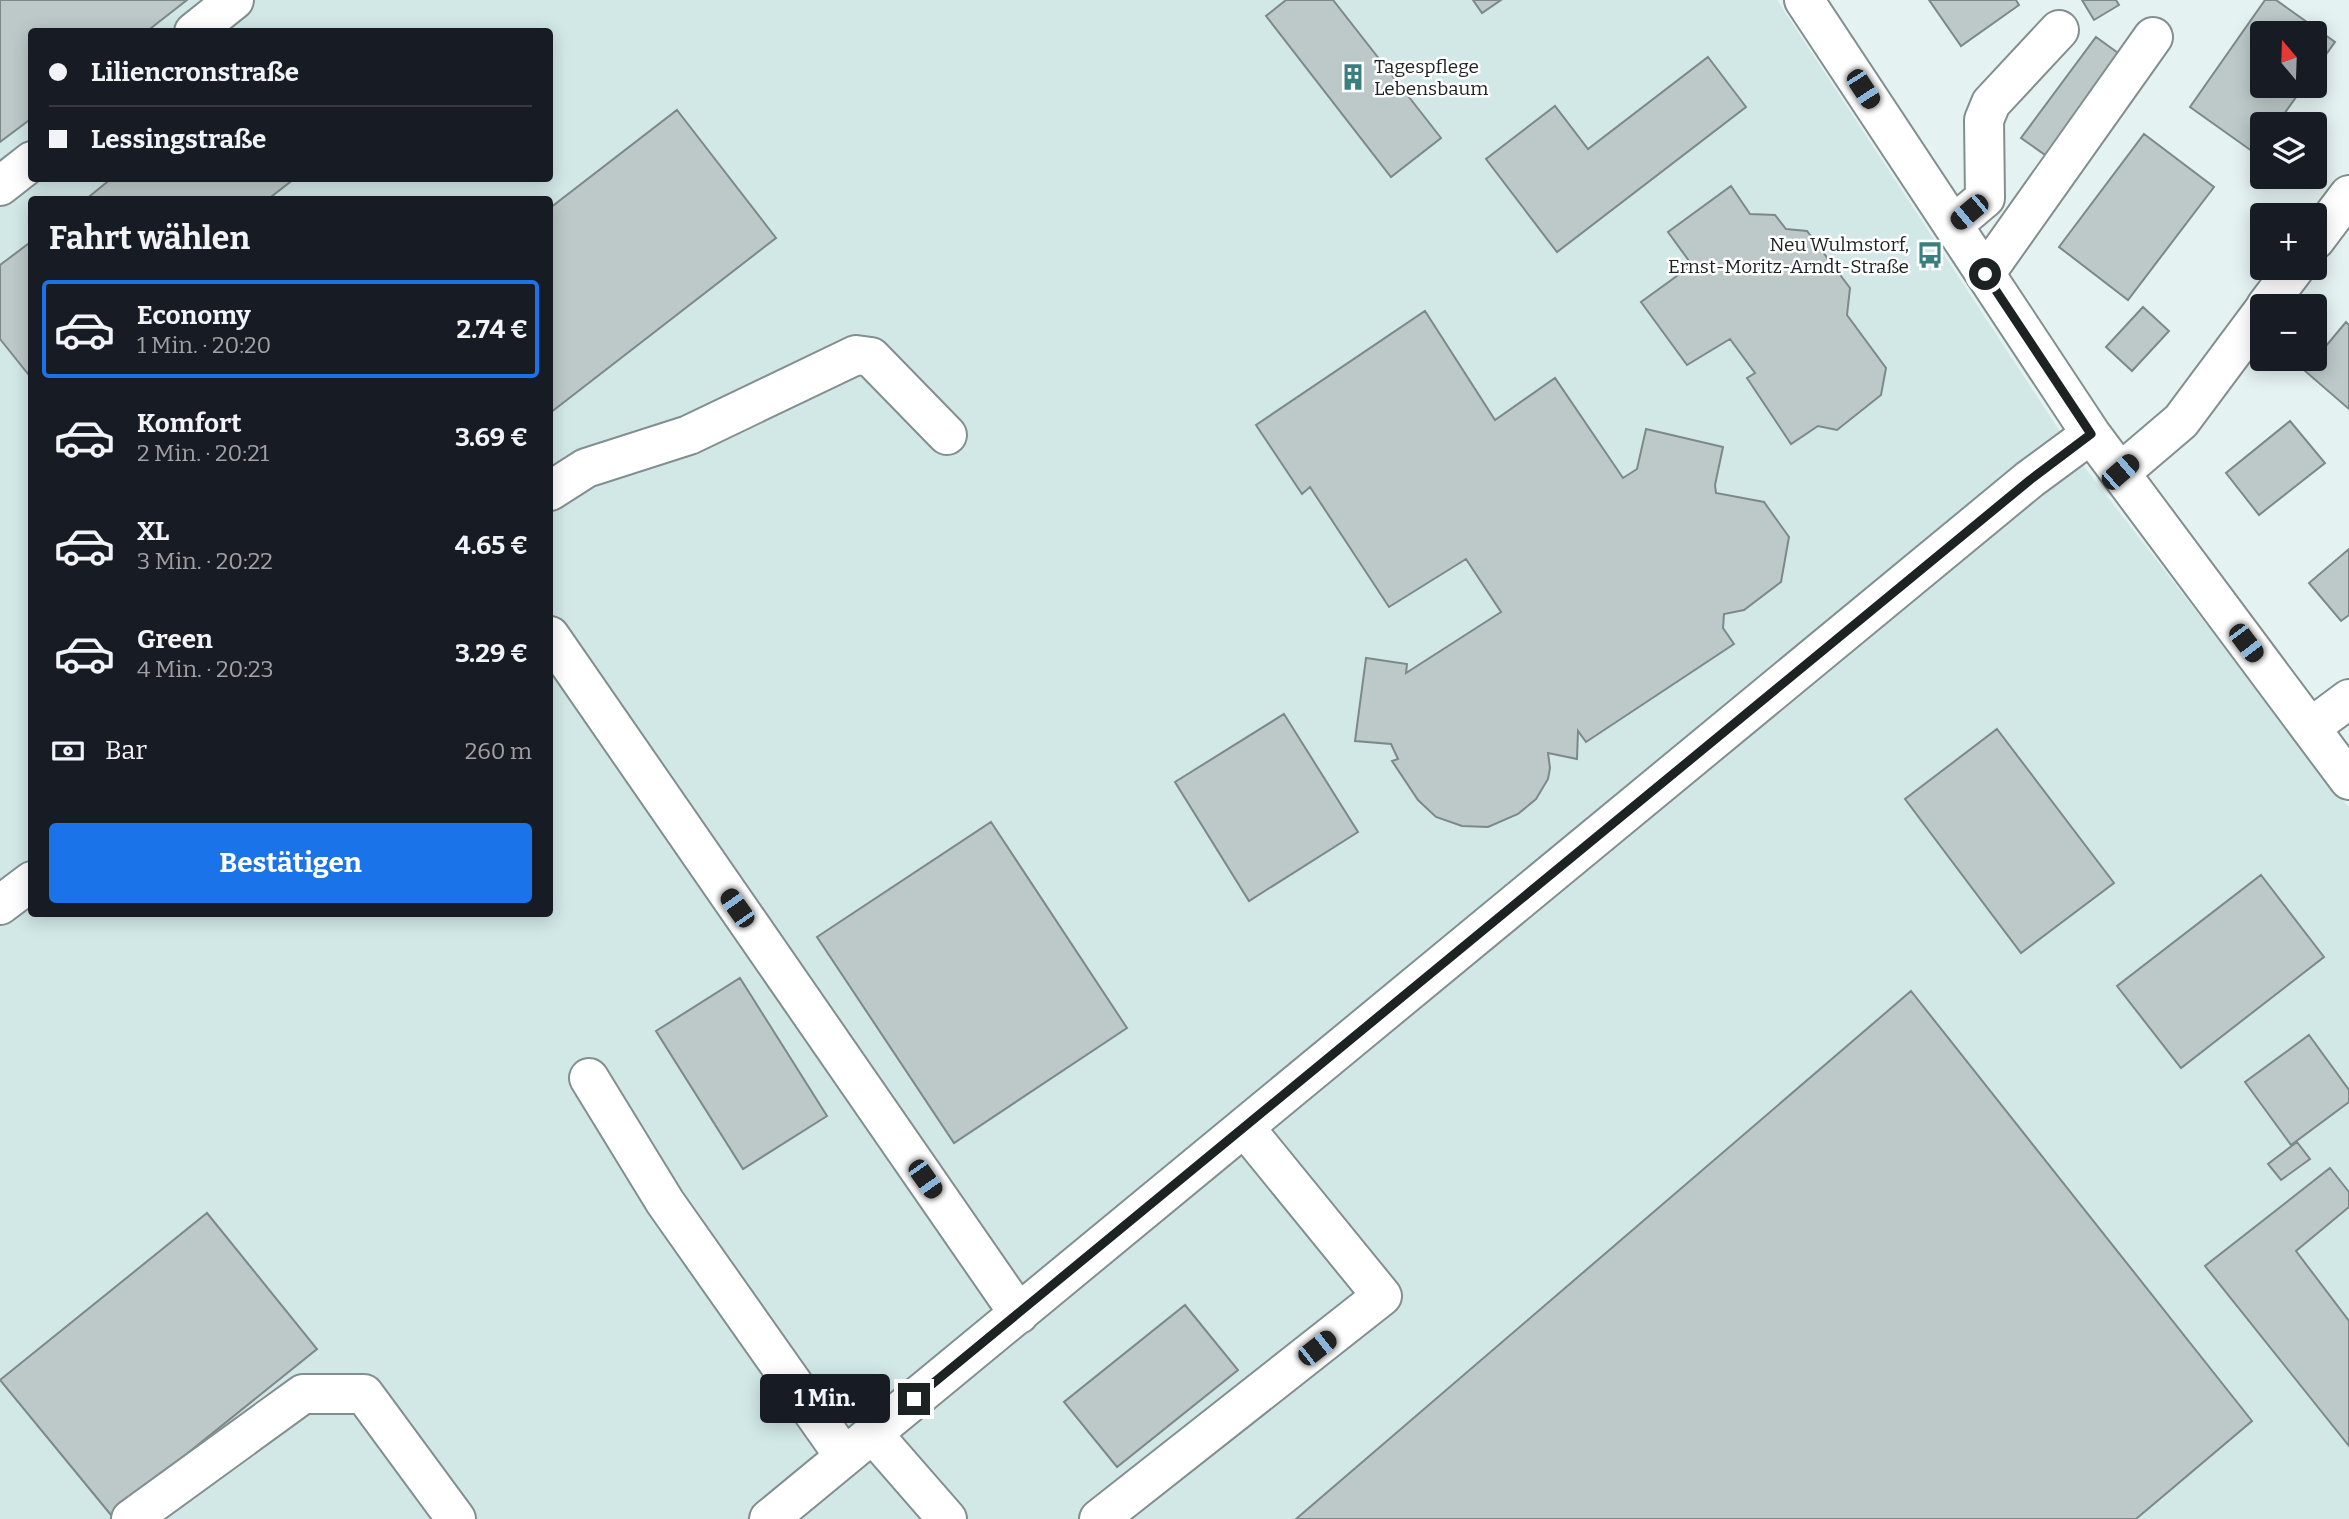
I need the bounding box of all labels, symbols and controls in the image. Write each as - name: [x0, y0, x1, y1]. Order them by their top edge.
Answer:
- north arrow: [2250, 21, 2328, 98]
- map controls: [2250, 21, 2327, 371]
- place label: Tagespflege Lebensbaum: [1374, 55, 1488, 100]
- text: Liliencronstraße: [91, 57, 299, 88]
- building icon: Tagespflege Lebensbaum: [1338, 62, 1368, 92]
- car: [1843, 66, 1884, 112]
- button: layers: [2250, 112, 2327, 189]
- text: Lessingstraße: [91, 124, 266, 155]
- car: [1947, 190, 1992, 234]
- button: +: [2250, 203, 2327, 280]
- text: Fahrt wählen: [49, 219, 250, 257]
- place label: Neu Wulmstorf, Ernst-Moritz-Arndt-Straße: [1668, 233, 1909, 278]
- bus stop icon: Neu Wulmstorf, Ernst-Moritz-Arndt-Straße: [1915, 240, 1945, 270]
- route start: [1969, 258, 2001, 290]
- button: −: [2250, 294, 2327, 371]
- icon: car: [53, 298, 116, 361]
- text: Economy: [137, 300, 251, 331]
- text: 2.74 €: [457, 314, 528, 345]
- text: 1 Min. · 20:20: [137, 331, 271, 359]
- icon: car: [53, 406, 116, 469]
- text: Komfort: [137, 408, 242, 439]
- text: 3.69 €: [455, 422, 528, 453]
- text: 2 Min. · 20:21: [137, 439, 269, 467]
- car: [2098, 450, 2143, 494]
- icon: car: [53, 514, 116, 577]
- text: XL: [137, 516, 169, 547]
- text: 4.65 €: [455, 530, 528, 561]
- text: 3 Min. · 20:22: [137, 547, 273, 575]
- car: [2225, 620, 2268, 666]
- icon: car: [53, 622, 116, 685]
- text: Green: [137, 624, 213, 655]
- text: 3.29 €: [455, 638, 528, 669]
- text: 4 Min. · 20:23: [137, 655, 274, 683]
- icon: cash: [49, 732, 87, 770]
- text: Bar: [105, 735, 147, 766]
- text: 260 m: [465, 737, 532, 765]
- button: Bestätigen: [49, 823, 532, 903]
- car: [717, 885, 758, 931]
- car: [905, 1156, 946, 1202]
- car: [1294, 1327, 1341, 1369]
- callout: 1 Min.: [760, 1374, 890, 1424]
- route end: [898, 1383, 930, 1415]
- text: 1 Min.: [794, 1384, 856, 1412]

